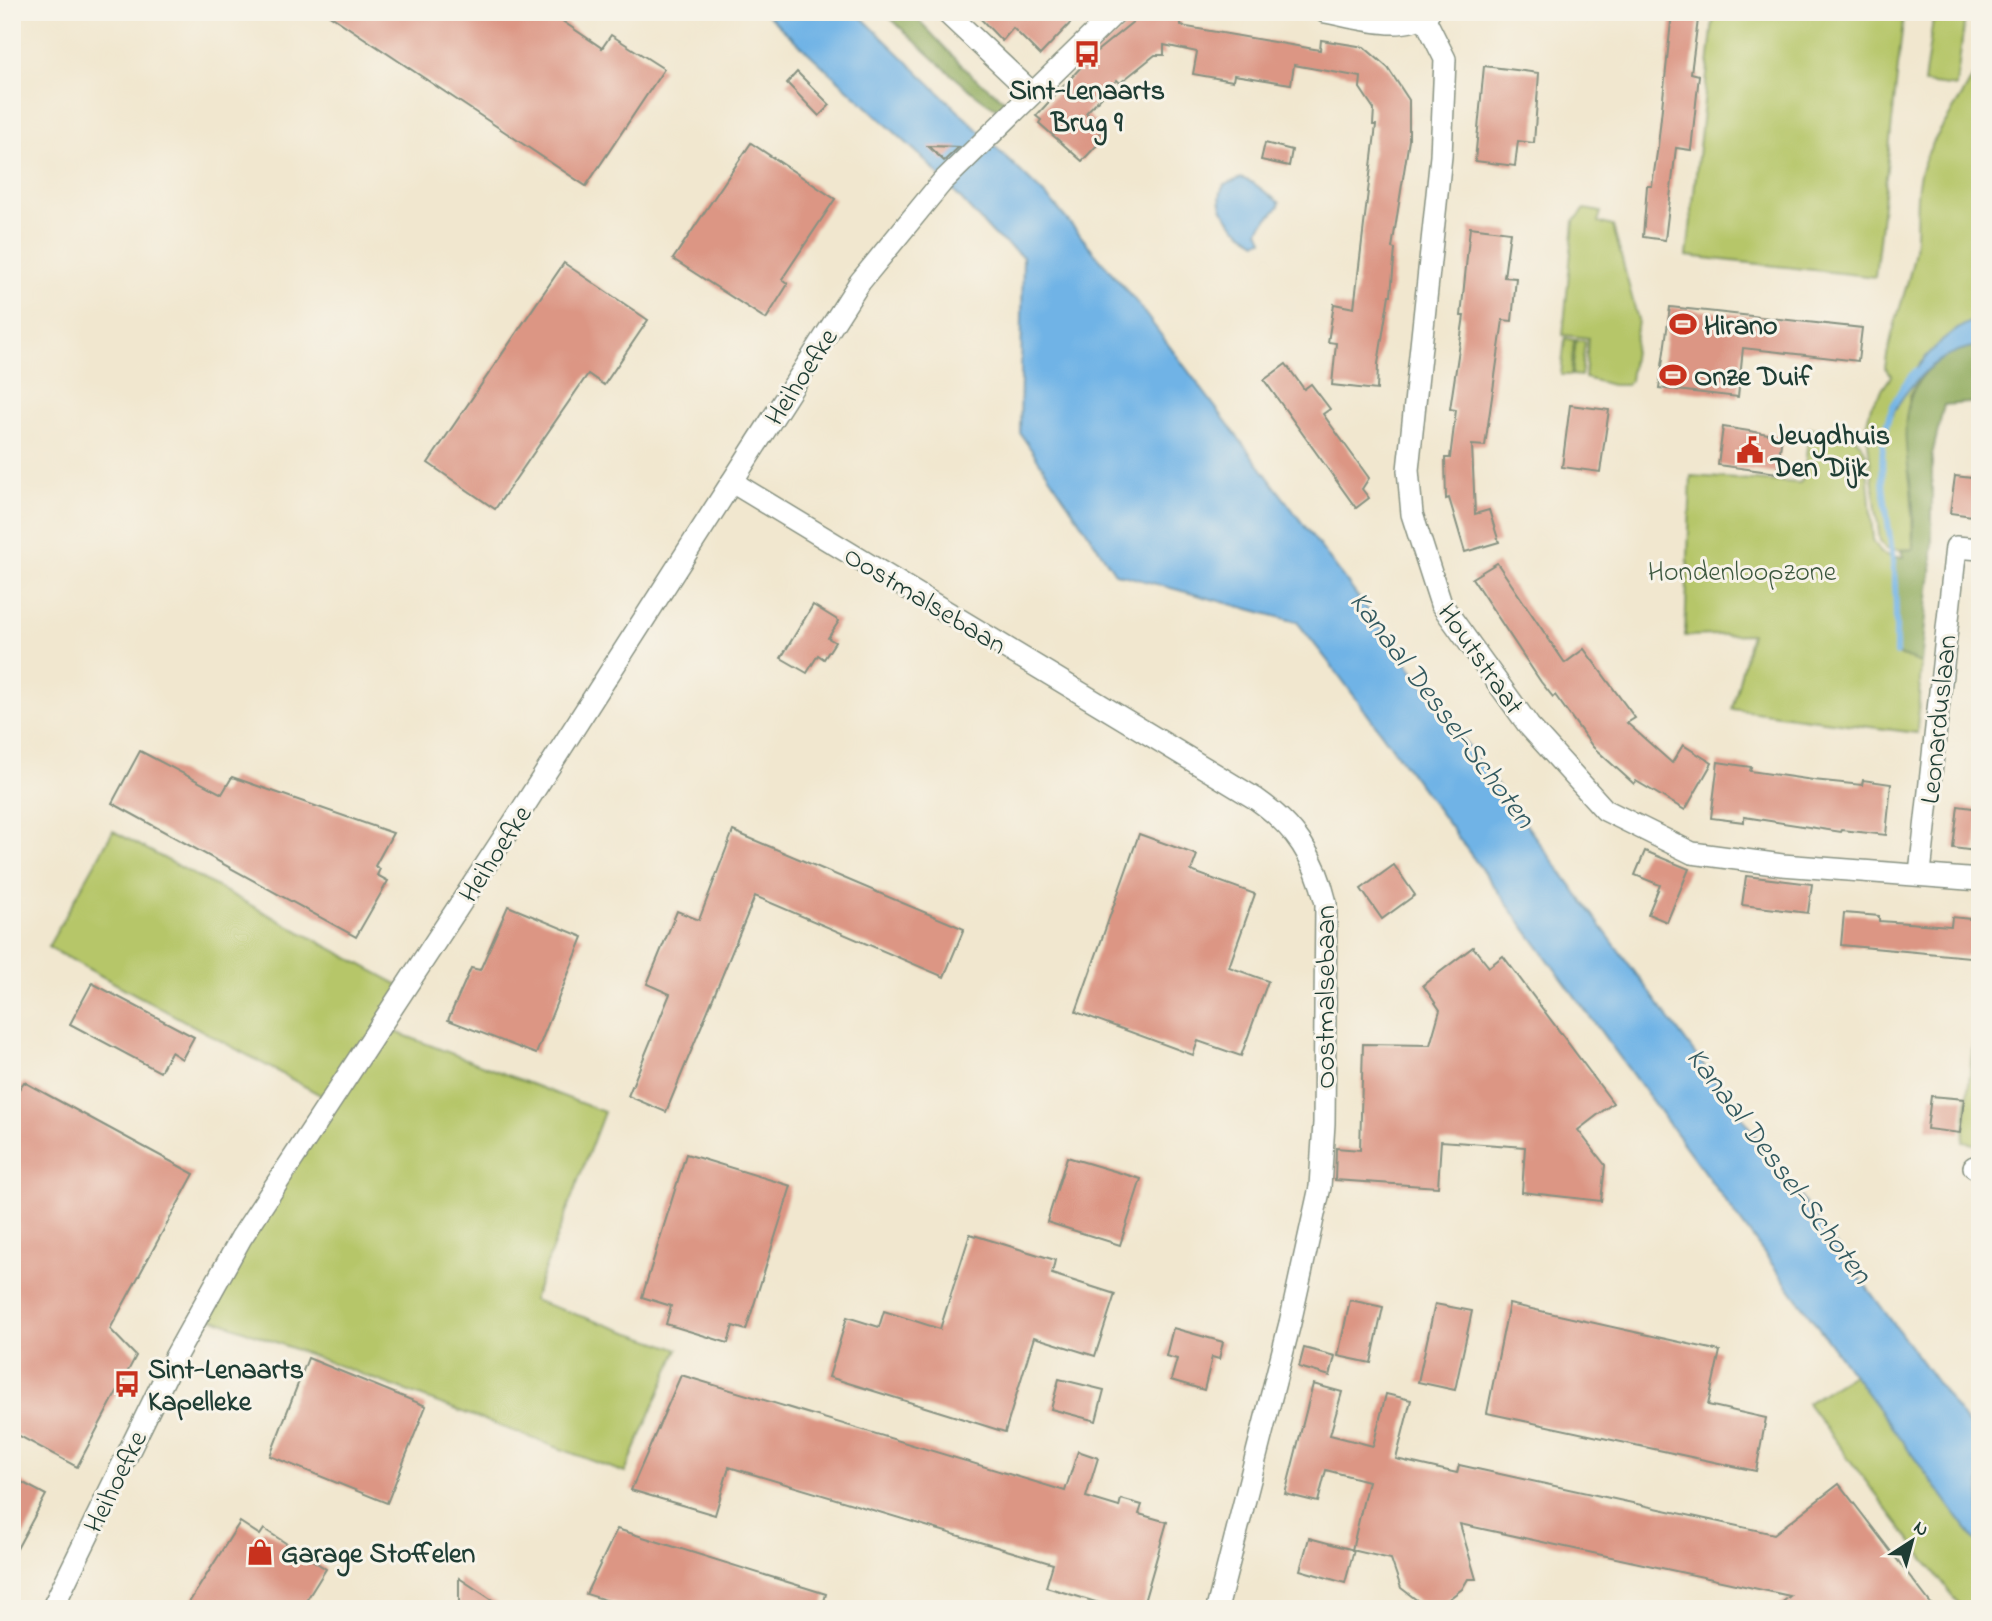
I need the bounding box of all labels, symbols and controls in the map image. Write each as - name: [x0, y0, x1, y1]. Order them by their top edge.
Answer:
- bus stop icon: Sint-Lenaarts Brug 9: [1072, 39, 1102, 69]
- place label: Sint-Lenaarts Brug 9: [1009, 72, 1165, 146]
- place label: Hirano: [1704, 307, 1777, 348]
- sports icon: Hirano: [1668, 309, 1698, 339]
- street label: Heihoefke: [756, 321, 850, 435]
- place label: Onze Duif: [1694, 358, 1813, 399]
- sports icon: Onze Duif: [1658, 360, 1688, 390]
- place label: Jeugdhuis Den Dijk: [1769, 417, 1890, 490]
- public building icon: Jeugdhuis Den Dijk: [1735, 435, 1765, 465]
- street label: Oostmalsebaan: [835, 537, 1014, 667]
- park label: Hondenloopzone: [1648, 553, 1837, 594]
- water label: Kanaal Dessel-Schoten: [1337, 583, 1545, 840]
- street label: Houtstraat: [1426, 596, 1533, 724]
- street label: Leonarduslaan: [1911, 633, 1970, 806]
- street label: Heihoefke: [450, 798, 544, 912]
- street label: Oostmalsebaan: [1307, 905, 1348, 1089]
- water label: Kanaal Dessel-Schoten: [1674, 1039, 1882, 1296]
- place label: Sint-Lenaarts Kapelleke: [148, 1351, 304, 1424]
- bus stop icon: Sint-Lenaarts Kapelleke: [112, 1369, 142, 1399]
- street label: Heihoefke: [75, 1424, 160, 1541]
- north arrow: [1876, 1506, 1946, 1576]
- text: N: [1907, 1515, 1934, 1544]
- place label: Garage Stoffelen: [281, 1535, 475, 1577]
- shop icon: Garage Stoffelen: [245, 1537, 275, 1567]

